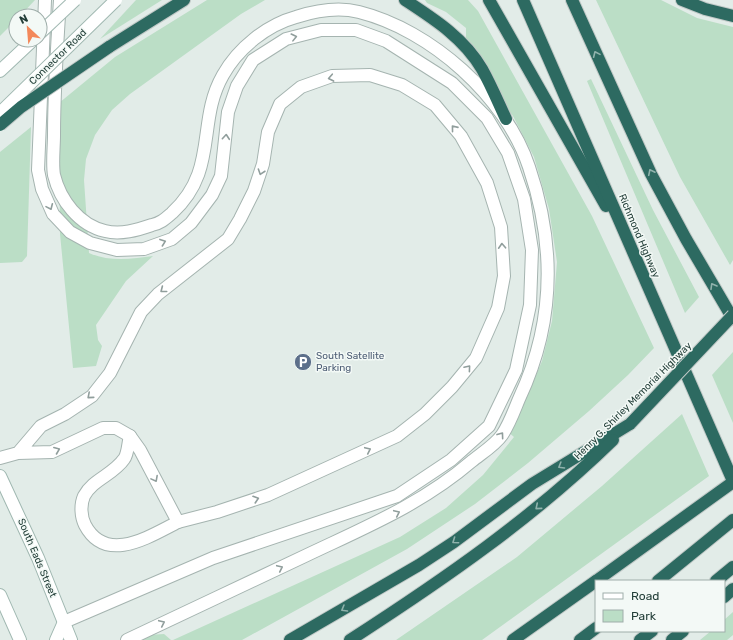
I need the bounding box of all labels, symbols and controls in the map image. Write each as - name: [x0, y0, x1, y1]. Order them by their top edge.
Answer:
- north arrow: [8, 8, 48, 48]
- text: N: [17, 12, 30, 27]
- street label: Connector Road: [27, 27, 89, 87]
- one-way arrow: [290, 33, 297, 42]
- one-way arrow: [593, 51, 601, 58]
- one-way arrow: [328, 73, 335, 81]
- one-way arrow: [452, 125, 459, 132]
- one-way arrow: [221, 134, 230, 140]
- one-way arrow: [257, 168, 265, 175]
- one-way arrow: [648, 168, 656, 176]
- street label: Richmond Highway: [616, 192, 662, 280]
- one-way arrow: [45, 203, 53, 211]
- one-way arrow: [160, 239, 167, 247]
- one-way arrow: [497, 243, 506, 249]
- one-way arrow: [711, 283, 718, 290]
- one-way arrow: [161, 286, 168, 293]
- street label: Henry G. Shirley Memorial Highway: [572, 339, 695, 462]
- place label: South Satellite Parking: [316, 350, 385, 374]
- parking icon: South Satellite Parking: [293, 352, 313, 372]
- one-way arrow: [463, 366, 470, 373]
- one-way arrow: [87, 391, 95, 398]
- one-way arrow: [496, 433, 503, 440]
- one-way arrow: [53, 446, 60, 454]
- one-way arrow: [364, 447, 372, 455]
- one-way arrow: [558, 462, 565, 469]
- one-way arrow: [151, 474, 158, 482]
- one-way arrow: [252, 495, 259, 504]
- one-way arrow: [536, 502, 543, 509]
- one-way arrow: [393, 510, 401, 518]
- street label: South Eads Street: [15, 517, 59, 599]
- one-way arrow: [452, 536, 459, 543]
- one-way arrow: [275, 565, 283, 573]
- legend: [595, 580, 725, 632]
- text: Road: [631, 589, 659, 603]
- one-way arrow: [341, 604, 348, 612]
- text: Park: [631, 609, 657, 623]
- one-way arrow: [158, 620, 166, 628]

